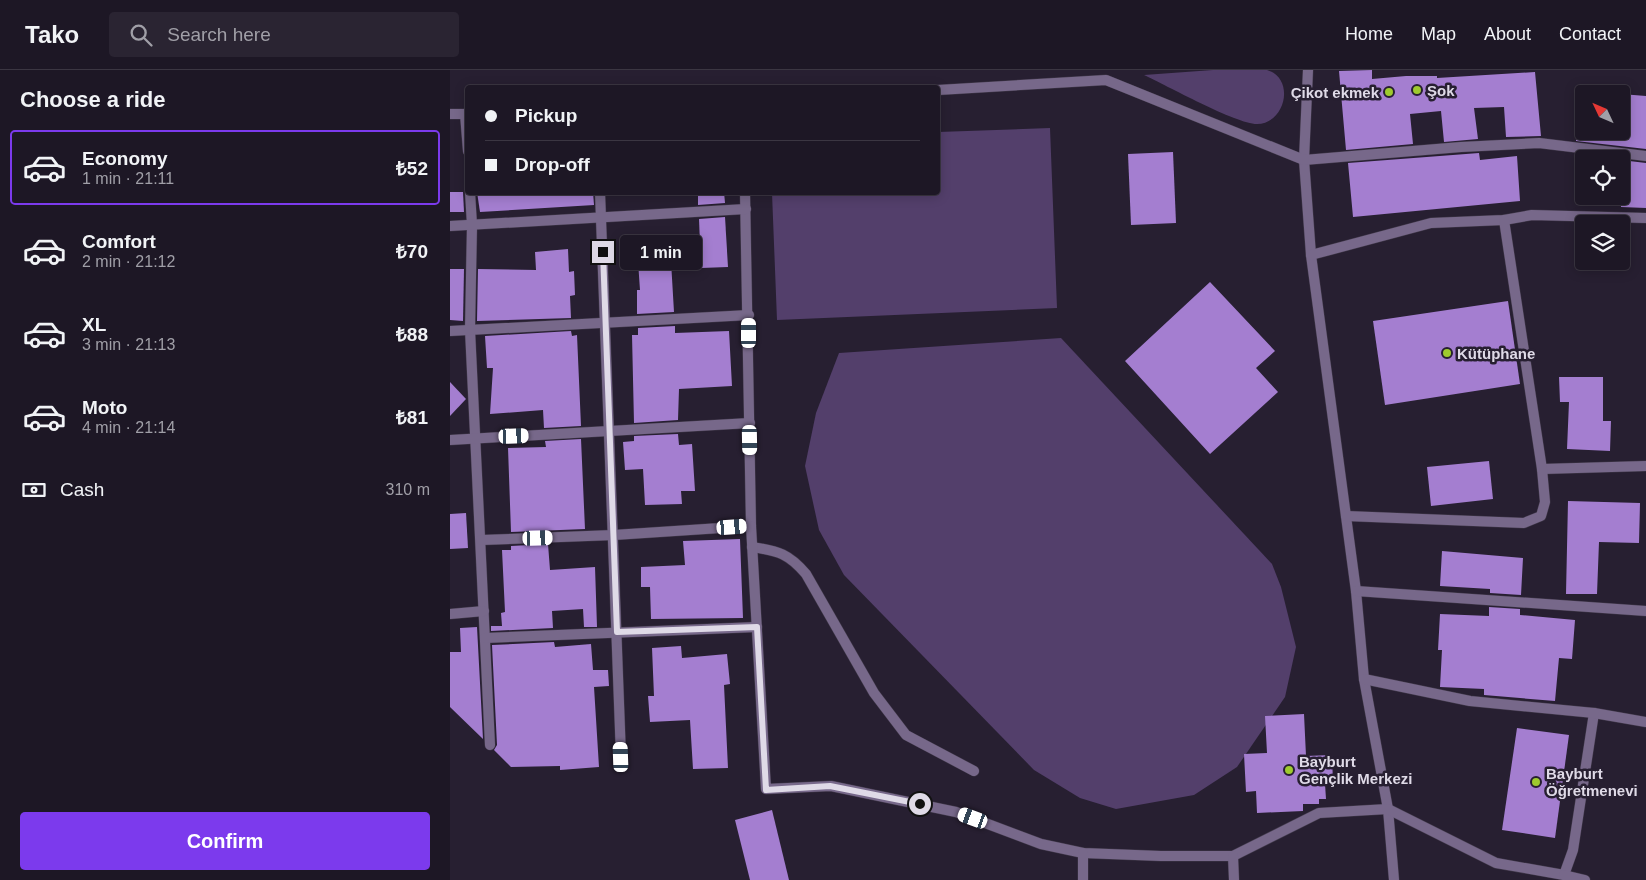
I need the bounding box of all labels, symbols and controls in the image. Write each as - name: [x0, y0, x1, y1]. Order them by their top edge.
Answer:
- search box: [109, 12, 459, 57]
- text: Tako: [25, 21, 79, 48]
- icon: search: [127, 21, 155, 49]
- text: Search here: [167, 24, 271, 45]
- text: Home: [1345, 24, 1393, 44]
- text: Map: [1421, 24, 1456, 44]
- text: About: [1484, 24, 1531, 44]
- text: Contact: [1559, 24, 1621, 44]
- place label: Şok: [1427, 82, 1455, 99]
- place label: Çikot ekmek: [1291, 84, 1380, 101]
- marker: Şok: [1411, 84, 1423, 96]
- north arrow: [1575, 85, 1630, 140]
- map controls: [1575, 85, 1630, 270]
- marker: Çikot ekmek: [1383, 86, 1395, 98]
- text: Choose a ride: [20, 87, 165, 112]
- text: Pickup: [515, 105, 577, 126]
- icon: car: [22, 145, 67, 190]
- text: Economy: [82, 148, 168, 169]
- button: locate: [1575, 150, 1630, 205]
- text: Drop-off: [515, 154, 590, 175]
- text: ₺52: [396, 158, 428, 179]
- text: 1 min · 21:11: [82, 170, 174, 187]
- button: layers: [1575, 215, 1630, 270]
- icon: car: [22, 228, 67, 273]
- text: Comfort: [82, 231, 156, 252]
- callout: 1 min: [620, 234, 703, 270]
- text: ₺70: [396, 241, 428, 262]
- route end: [592, 241, 614, 263]
- text: 1 min: [640, 244, 682, 261]
- text: 2 min · 21:12: [82, 253, 175, 270]
- icon: car: [22, 311, 67, 356]
- text: XL: [82, 314, 106, 335]
- car: [741, 318, 756, 348]
- text: ₺88: [396, 324, 428, 345]
- text: 3 min · 21:13: [82, 336, 175, 353]
- place label: Kütüphane: [1457, 345, 1535, 362]
- marker: Kütüphane: [1441, 347, 1453, 359]
- icon: car: [22, 394, 67, 439]
- text: Moto: [82, 397, 127, 418]
- text: ₺81: [396, 407, 428, 428]
- text: 4 min · 21:14: [82, 419, 175, 436]
- car: [742, 425, 757, 455]
- car: [498, 428, 529, 444]
- icon: cash: [20, 476, 48, 504]
- text: Cash: [60, 479, 104, 500]
- text: 310 m: [386, 481, 430, 498]
- car: [716, 518, 747, 536]
- car: [522, 530, 553, 546]
- car: [612, 742, 629, 772]
- place label: Bayburt Gençlik Merkezi: [1299, 753, 1412, 787]
- marker: Bayburt Gençlik Merkezi: [1283, 764, 1295, 776]
- place label: Bayburt Öğretmenevi: [1546, 765, 1638, 799]
- marker: Bayburt Öğretmenevi: [1530, 776, 1542, 788]
- route start: [909, 793, 931, 815]
- car: [956, 806, 989, 830]
- button: Confirm: [20, 812, 430, 870]

